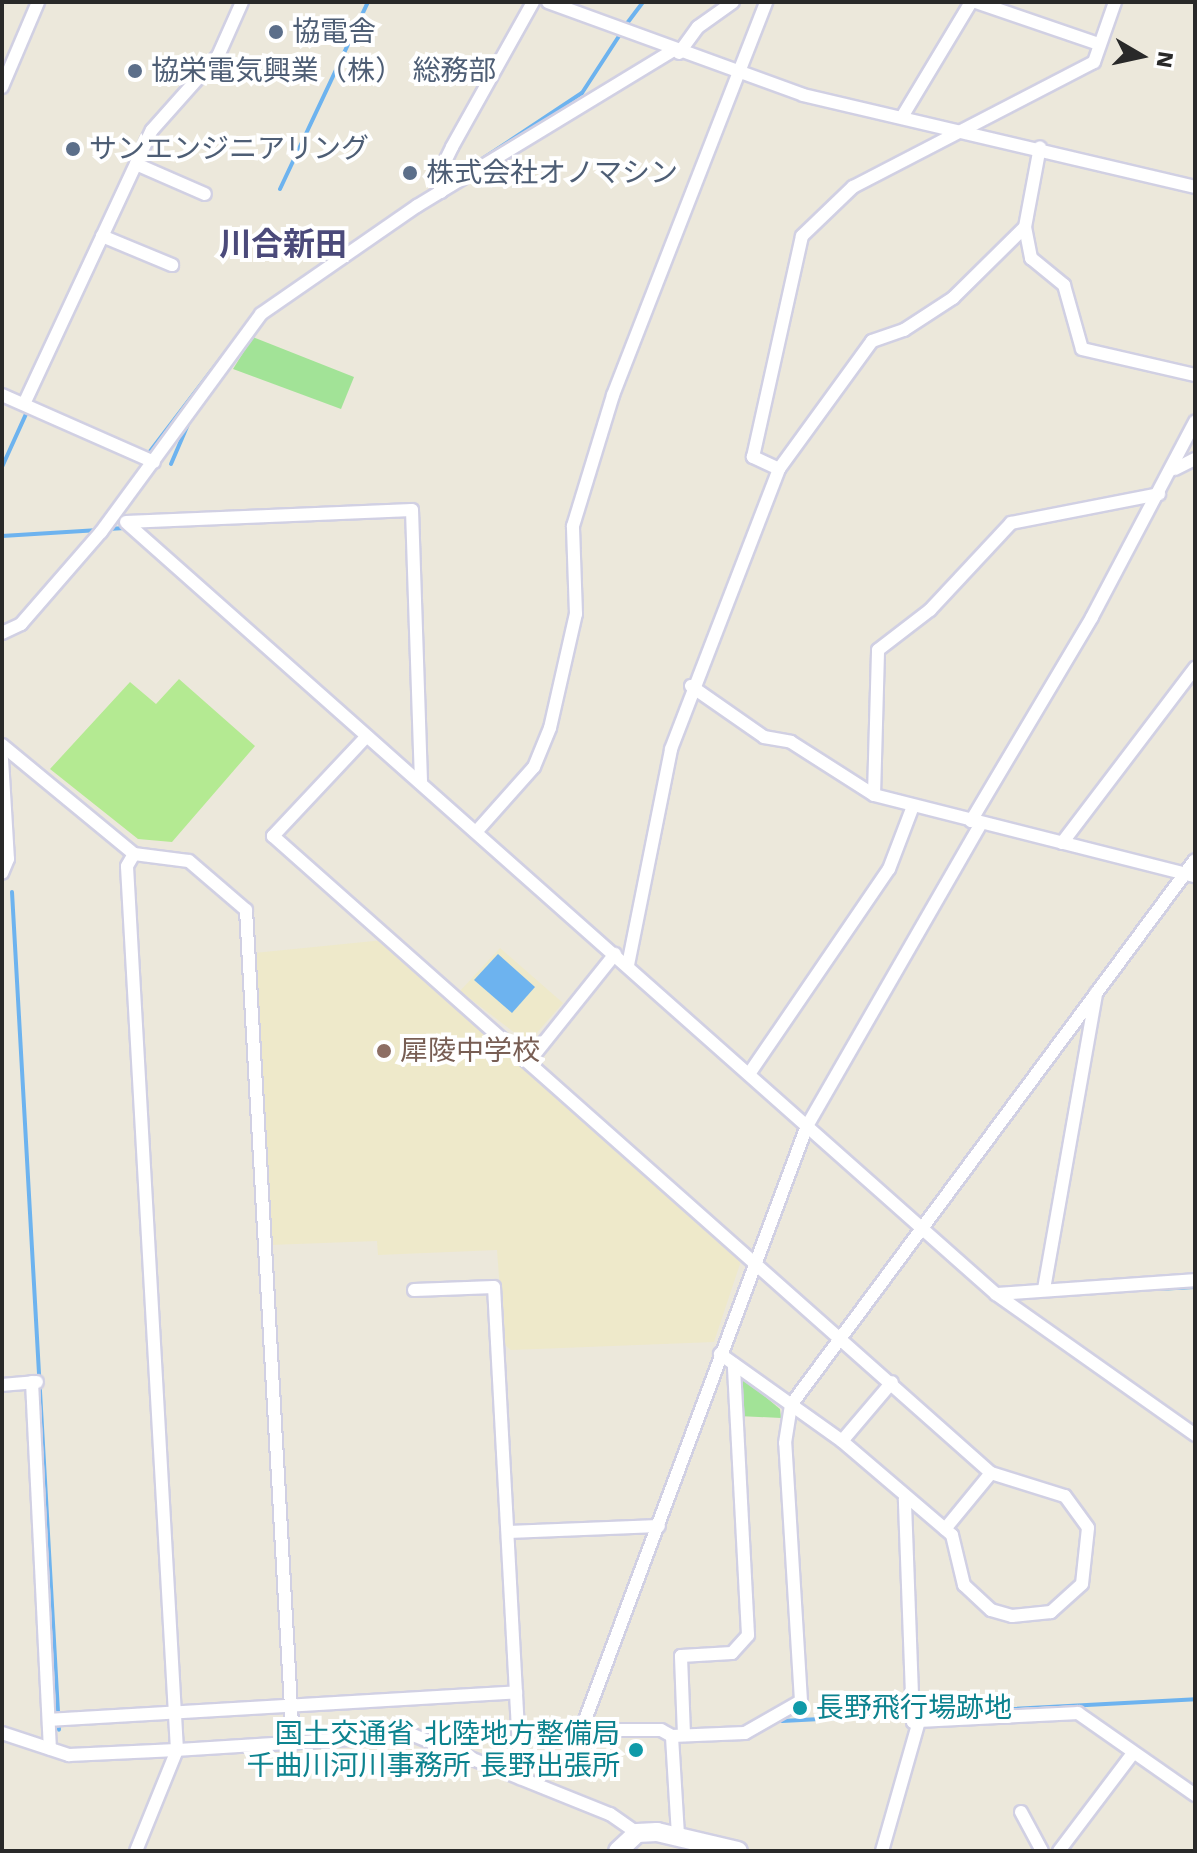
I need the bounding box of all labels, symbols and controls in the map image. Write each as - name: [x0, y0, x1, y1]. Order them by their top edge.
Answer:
- place label: 協電舎: [292, 15, 376, 49]
- north arrow: [1101, 16, 1181, 96]
- marker: 協電舎: [267, 23, 285, 41]
- text: N: [1152, 50, 1179, 70]
- place label: 協栄電気興業（株） 総務部: [151, 54, 497, 88]
- marker: 協栄電気興業（株） 総務部: [126, 62, 144, 80]
- place label: サンエンジニアリング: [89, 132, 369, 166]
- marker: サンエンジニアリング: [64, 140, 82, 158]
- place label: 株式会社オノマシン: [426, 156, 678, 190]
- marker: 株式会社オノマシン: [401, 164, 419, 182]
- district label: 川合新田: [219, 225, 347, 263]
- place label: 犀陵中学校: [400, 1034, 540, 1068]
- marker: 犀陵中学校: [375, 1042, 393, 1060]
- place label: 長野飛行場跡地: [816, 1691, 1012, 1725]
- marker: 長野飛行場跡地: [791, 1699, 809, 1717]
- place label: 国土交通省 北陸地方整備局 千曲川河川事務所 長野出張所: [246, 1717, 620, 1783]
- marker: 国土交通省 北陸地方整備局 千曲川河川事務所 長野出張所: [627, 1741, 645, 1759]

